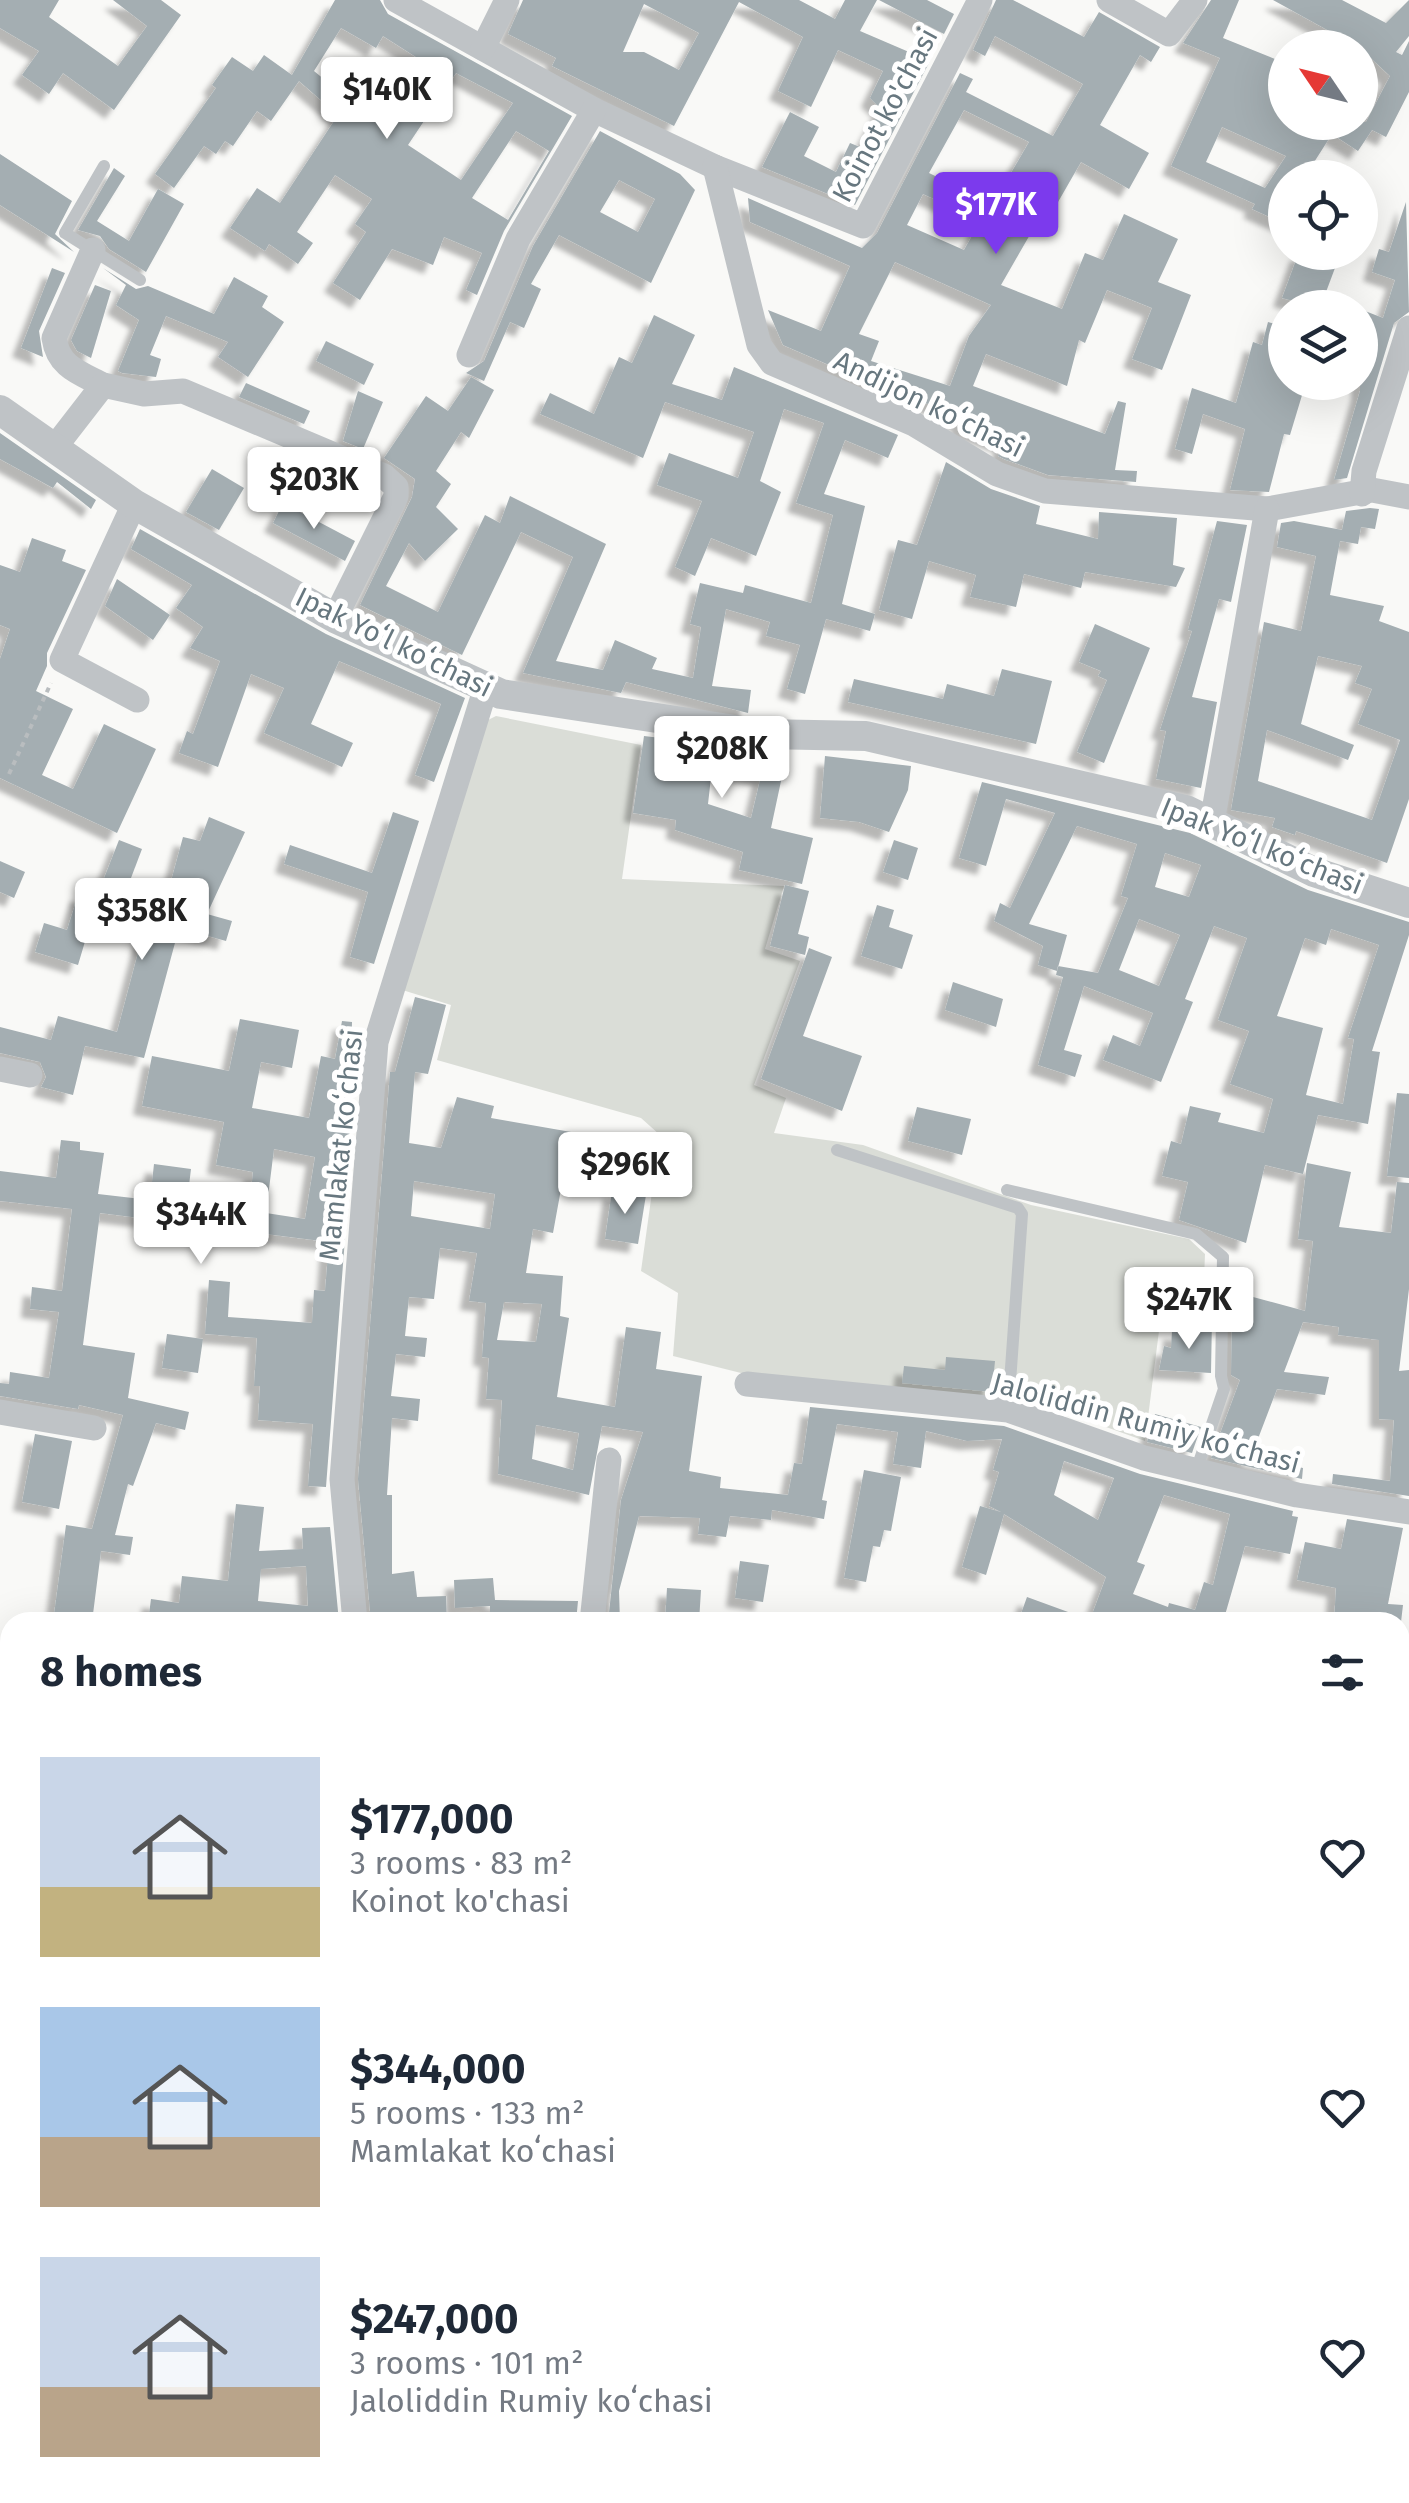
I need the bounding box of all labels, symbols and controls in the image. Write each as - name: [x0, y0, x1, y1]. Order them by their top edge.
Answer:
- street label: Koinot ko'chasi: [825, 22, 945, 208]
- north arrow: [1268, 30, 1378, 140]
- map controls: [1268, 30, 1378, 400]
- pin: $140K: [317, 57, 457, 142]
- text: $140K: [343, 70, 431, 108]
- button: locate: [1268, 160, 1378, 270]
- pin: $177K: [926, 172, 1066, 257]
- text: $177K: [955, 185, 1037, 223]
- button: layers: [1268, 290, 1378, 400]
- street label: Andijon koʻchasi: [829, 344, 1029, 464]
- pin: $203K: [244, 447, 384, 532]
- text: $203K: [269, 460, 359, 498]
- street label: Ipak Yoʻl koʻchasi: [290, 580, 498, 704]
- pin: $208K: [652, 716, 792, 801]
- text: $208K: [676, 729, 768, 767]
- street label: Ipak Yoʻl koʻchasi: [1156, 790, 1368, 902]
- pin: $358K: [72, 878, 212, 963]
- text: $358K: [97, 891, 187, 929]
- street label: Mamlakat koʻchasi: [312, 1027, 370, 1263]
- pin: $296K: [555, 1132, 695, 1217]
- text: $296K: [580, 1145, 670, 1183]
- pin: $344K: [131, 1182, 271, 1267]
- text: $344K: [156, 1195, 246, 1233]
- pin: $247K: [1119, 1267, 1259, 1352]
- text: $247K: [1146, 1280, 1232, 1318]
- street label: Jaloliddin Rumiy koʻchasi: [988, 1366, 1304, 1480]
- icon: filters: [1315, 1645, 1370, 1700]
- text: 8 homes: [40, 1647, 202, 1697]
- text: $177,000: [350, 1794, 514, 1844]
- icon: home: [120, 1797, 240, 1917]
- icon: heart: [1315, 1830, 1370, 1885]
- text: 3 rooms · 83 m²: [350, 1844, 572, 1882]
- text: Koinot ko'chasi: [350, 1882, 570, 1920]
- text: $344,000: [350, 2044, 525, 2094]
- icon: home: [120, 2047, 240, 2167]
- icon: heart: [1315, 2080, 1370, 2135]
- text: 5 rooms · 133 m²: [350, 2094, 585, 2132]
- text: Mamlakat koʻchasi: [350, 2132, 616, 2170]
- text: $247,000: [350, 2294, 519, 2344]
- icon: home: [120, 2297, 240, 2417]
- icon: heart: [1315, 2330, 1370, 2385]
- text: 3 rooms · 101 m²: [350, 2344, 584, 2382]
- text: Jaloliddin Rumiy koʻchasi: [350, 2382, 713, 2420]

